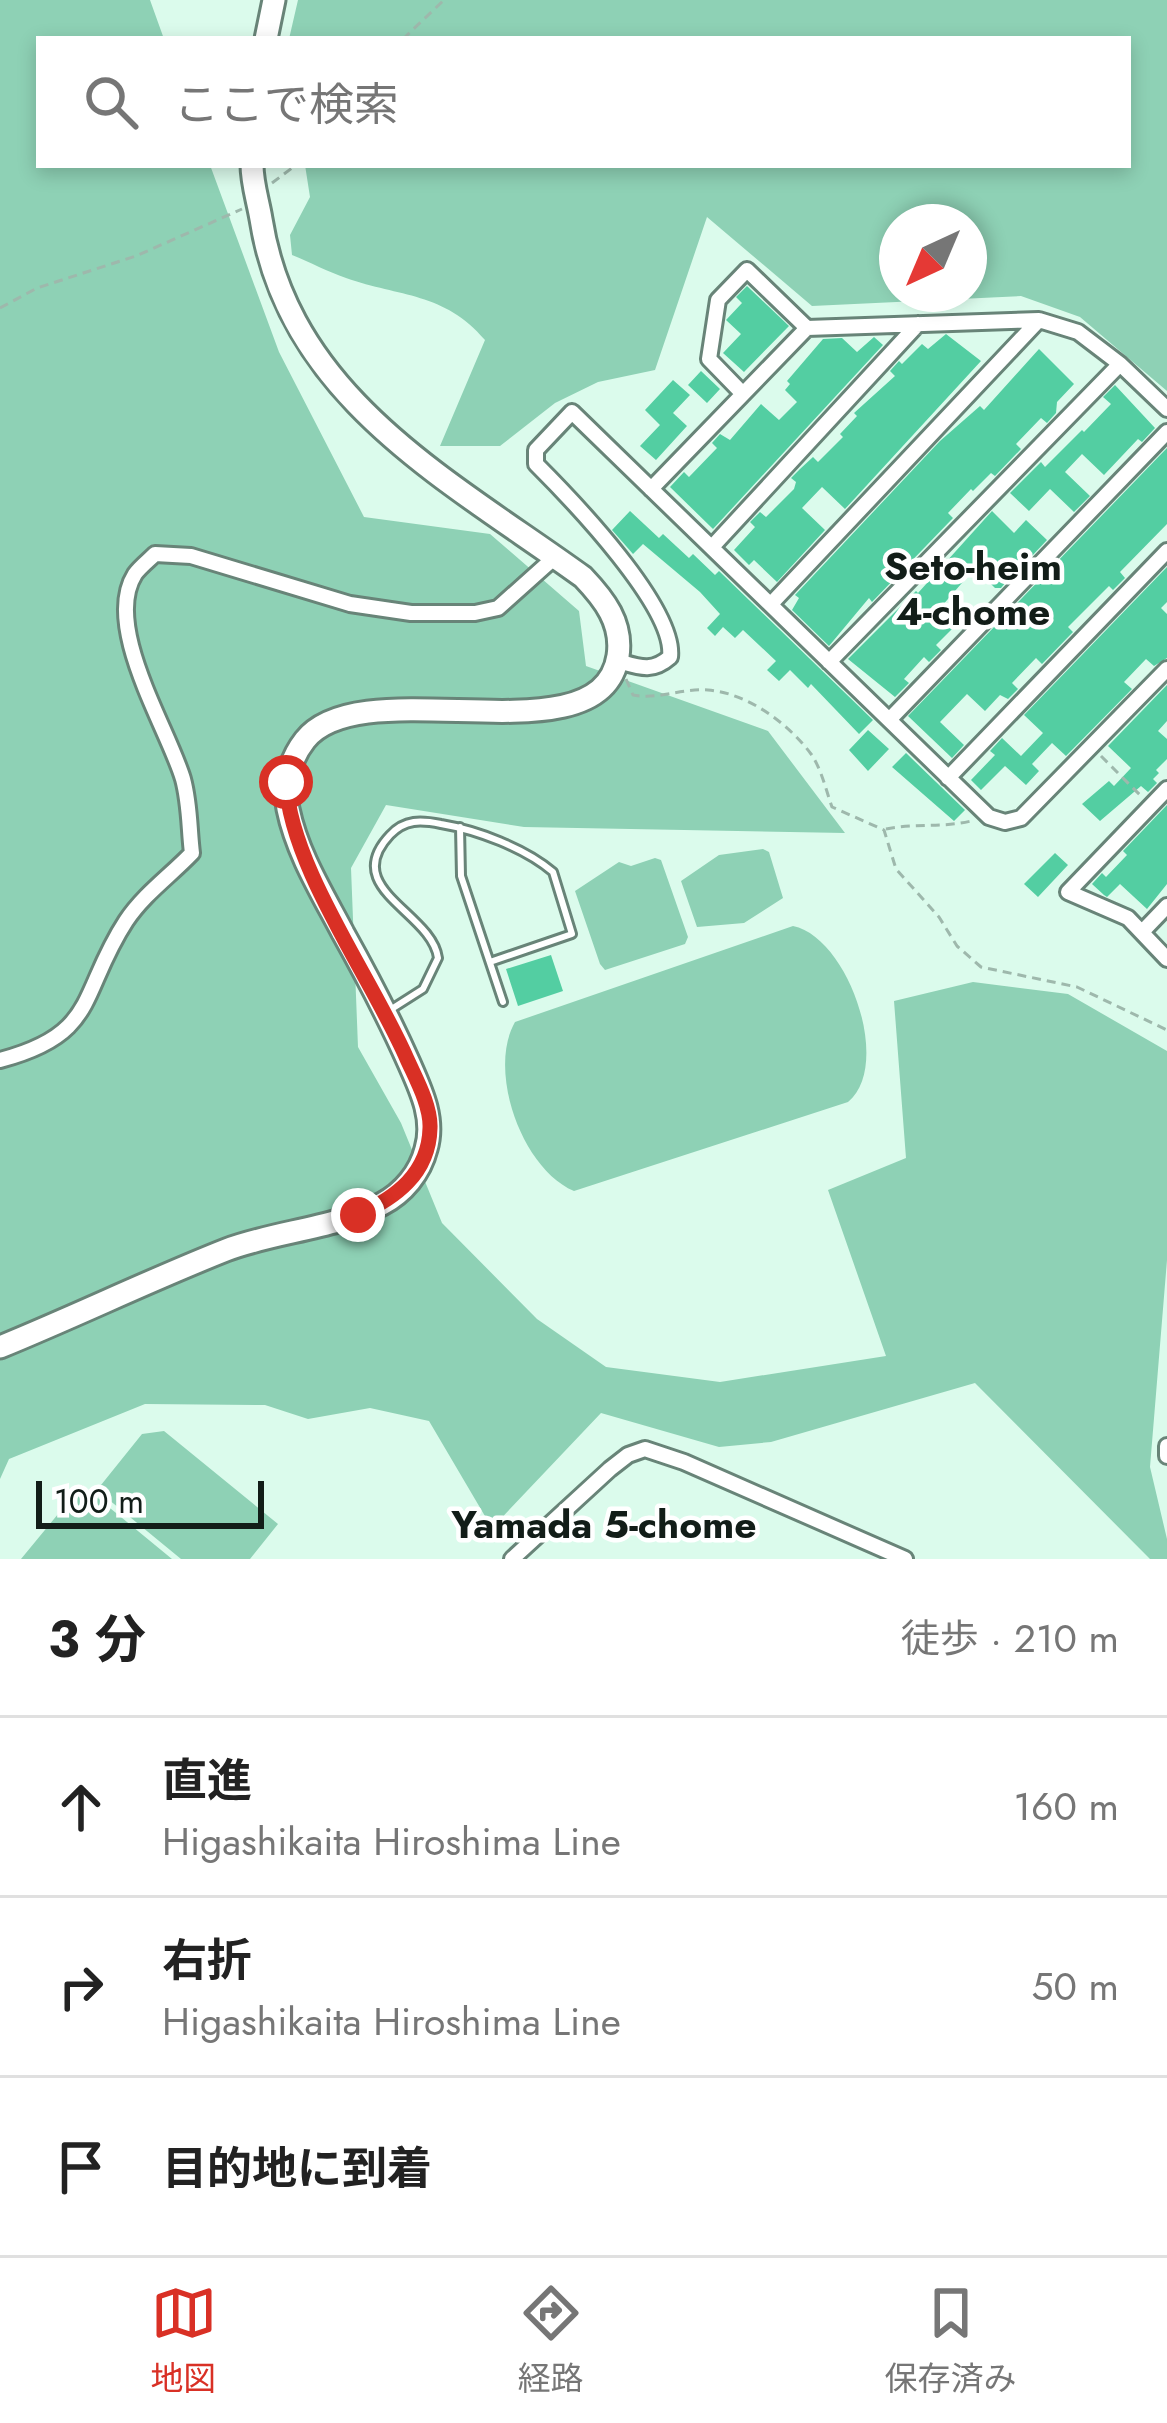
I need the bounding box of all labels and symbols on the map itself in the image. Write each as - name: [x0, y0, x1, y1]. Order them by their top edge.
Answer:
- north arrow: [879, 204, 987, 312]
- district label: Seto-heim 4-chome: [884, 538, 1062, 640]
- route start: [259, 755, 313, 809]
- route end: [331, 1188, 385, 1242]
- scale bar: [36, 1475, 264, 1528]
- district label: Yamada 5-chome: [450, 1496, 757, 1553]

